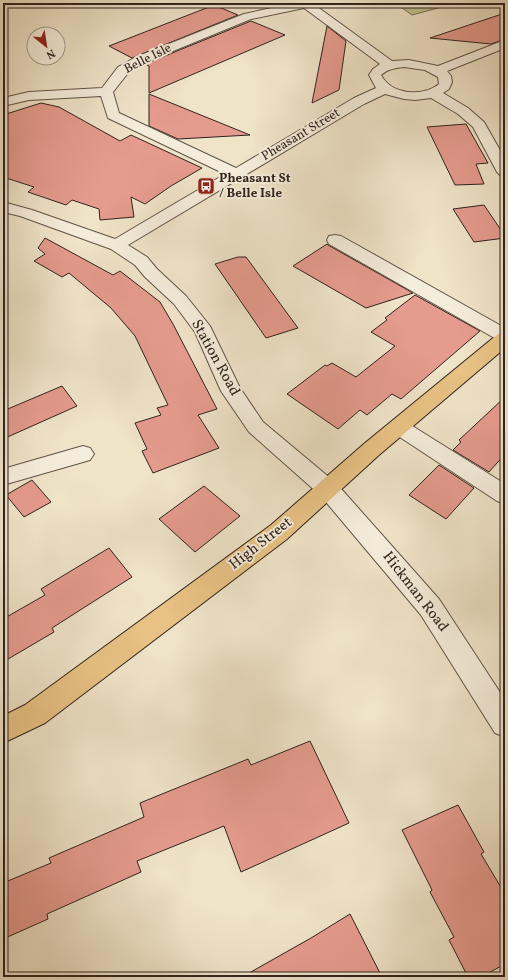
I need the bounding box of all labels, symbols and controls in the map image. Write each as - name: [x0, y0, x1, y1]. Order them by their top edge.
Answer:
- north arrow: [26, 26, 66, 66]
- street label: Belle Isle: [121, 39, 175, 79]
- text: N: [43, 45, 57, 62]
- street label: Pheasant Street: [258, 104, 344, 166]
- place label: Pheasant St / Belle Isle: [219, 170, 291, 203]
- bus stop icon: Pheasant St / Belle Isle: [196, 176, 216, 196]
- street label: Station Road: [185, 316, 245, 400]
- street label: High Street: [225, 513, 297, 575]
- street label: Hickman Road: [377, 547, 453, 637]

